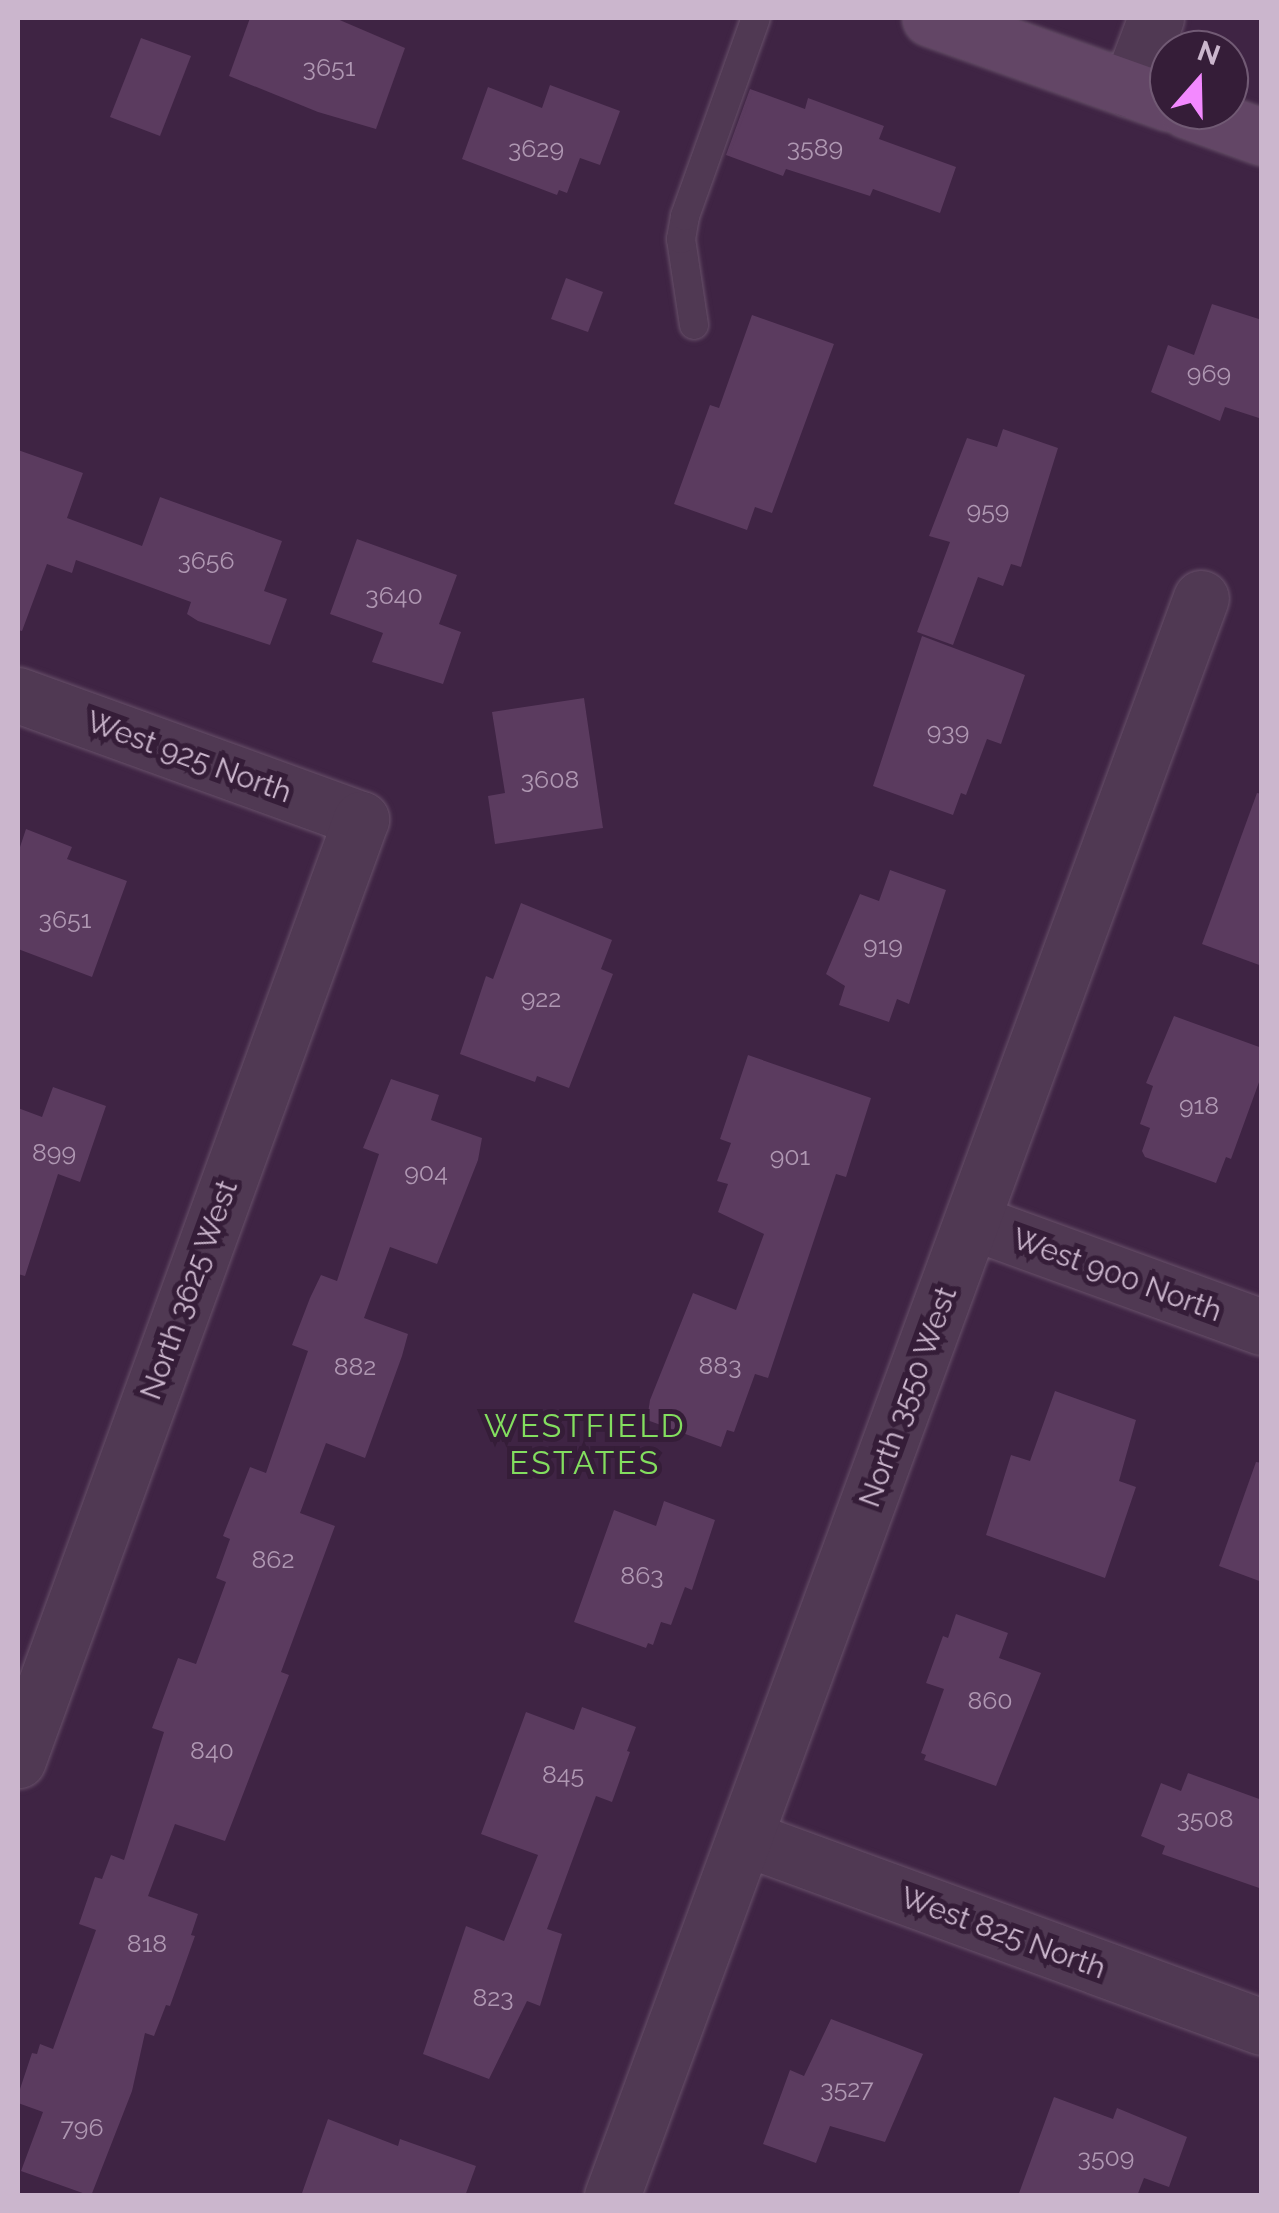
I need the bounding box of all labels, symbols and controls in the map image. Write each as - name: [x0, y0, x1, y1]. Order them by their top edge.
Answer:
- north arrow: [1149, 30, 1249, 130]
- text: N: [1193, 34, 1224, 72]
- house number: 3651: [303, 52, 355, 82]
- house number: 3589: [787, 132, 843, 162]
- house number: 3629: [508, 133, 564, 163]
- house number: 969: [1187, 358, 1231, 388]
- house number: 959: [967, 495, 1009, 525]
- house number: 3656: [177, 545, 235, 575]
- house number: 3640: [365, 580, 423, 610]
- street label: West 925 North: [82, 703, 296, 811]
- house number: 939: [927, 716, 969, 746]
- house number: 3608: [521, 764, 579, 794]
- house number: 3651: [39, 904, 91, 934]
- house number: 919: [863, 930, 903, 960]
- house number: 922: [521, 983, 561, 1013]
- house number: 918: [1179, 1090, 1219, 1120]
- house number: 899: [32, 1137, 76, 1167]
- house number: 901: [770, 1141, 810, 1171]
- house number: 904: [404, 1157, 448, 1187]
- street label: North 3625 West: [132, 1175, 246, 1405]
- street label: West 900 North: [1007, 1220, 1227, 1330]
- street label: North 3550 West: [851, 1281, 965, 1513]
- house number: 883: [699, 1350, 741, 1380]
- house number: 882: [334, 1351, 376, 1381]
- district label: WESTFIELD ESTATES: [484, 1408, 686, 1483]
- house number: 862: [252, 1544, 294, 1574]
- house number: 863: [620, 1560, 664, 1590]
- house number: 860: [967, 1685, 1013, 1715]
- house number: 840: [190, 1735, 234, 1765]
- house number: 845: [542, 1759, 584, 1789]
- house number: 3508: [1176, 1803, 1234, 1833]
- street label: West 825 North: [896, 1879, 1110, 1987]
- house number: 818: [127, 1928, 167, 1958]
- house number: 823: [472, 1982, 514, 2012]
- house number: 3527: [820, 2073, 874, 2103]
- house number: 796: [60, 2112, 104, 2142]
- house number: 3509: [1078, 2142, 1134, 2172]

